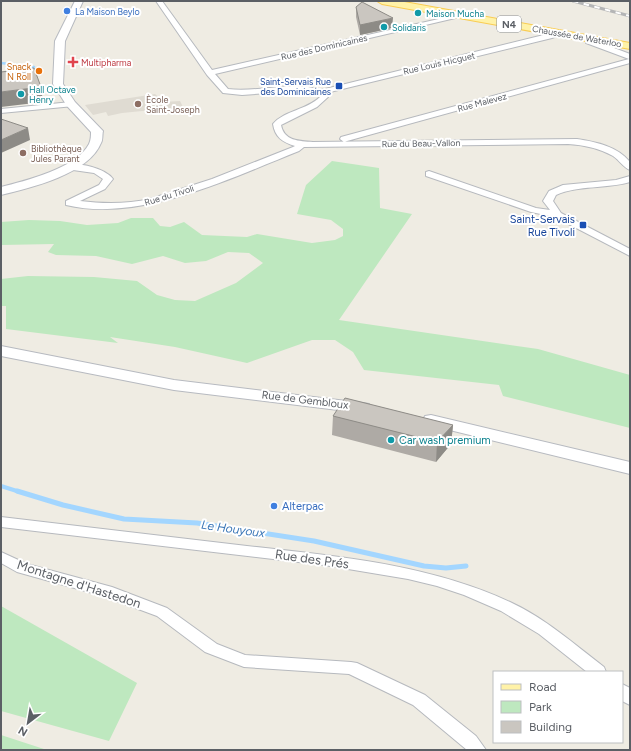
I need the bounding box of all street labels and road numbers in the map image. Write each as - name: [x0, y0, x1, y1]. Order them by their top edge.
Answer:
- road number: N4: [497, 16, 521, 32]
- street label: Chaussée de Waterloo: [531, 23, 623, 49]
- street label: Rue des Dominicaines: [280, 32, 368, 62]
- street label: Rue Louis Hicguet: [402, 49, 477, 77]
- street label: Rue Malevez: [456, 90, 508, 114]
- street label: Rue du Beau-Vallon: [382, 137, 460, 149]
- street label: Rue du Tivoli: [143, 182, 195, 208]
- street label: Rue de Gembloux: [261, 388, 350, 412]
- street label: Rue des Prés: [274, 546, 350, 572]
- street label: Montagne d'Hastedon: [15, 557, 143, 611]

